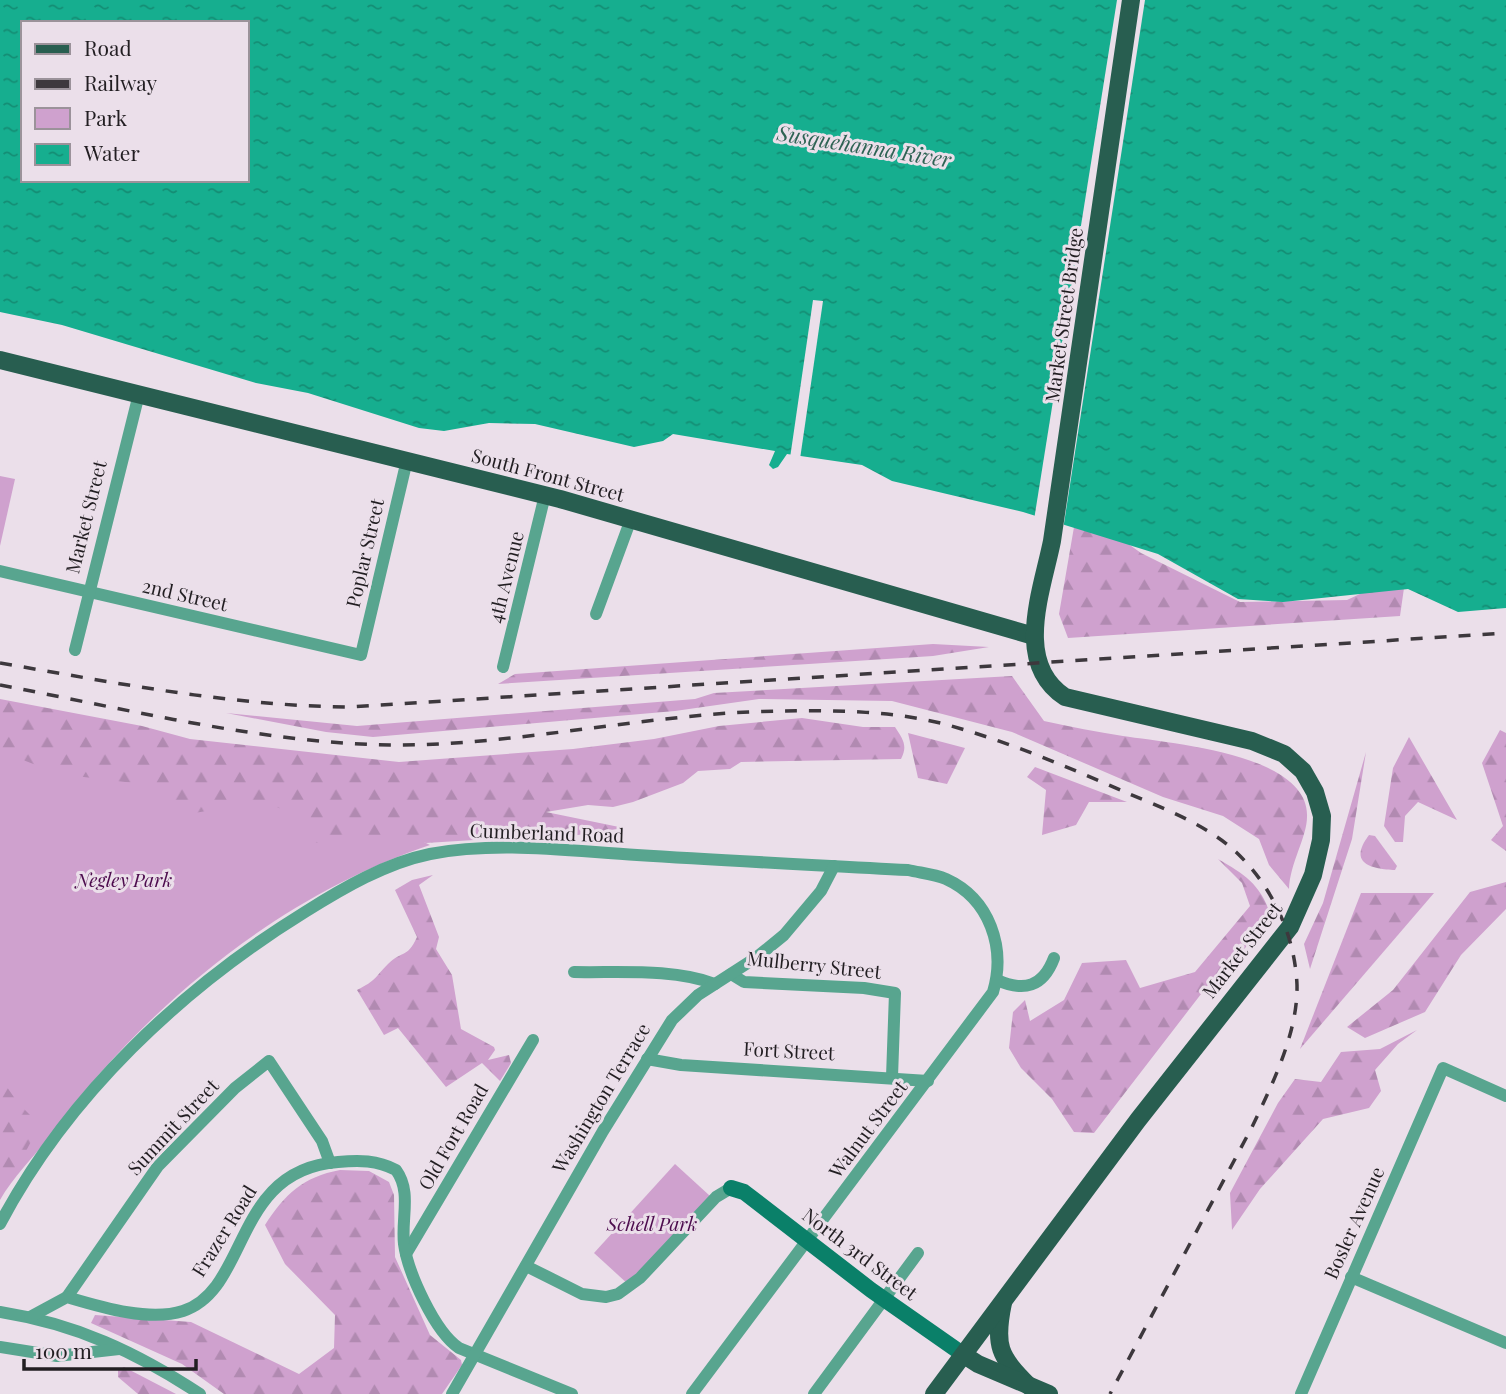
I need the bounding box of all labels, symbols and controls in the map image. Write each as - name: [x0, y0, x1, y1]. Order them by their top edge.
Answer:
- legend: [21, 21, 248, 182]
- text: Road: [84, 33, 132, 61]
- text: Railway: [84, 68, 158, 96]
- text: Park: [84, 103, 128, 131]
- water label: Susquehanna River: [774, 117, 954, 173]
- text: Water: [83, 138, 140, 166]
- street label: Market Street Bridge: [1038, 226, 1088, 404]
- street label: South Front Street: [469, 441, 628, 507]
- street label: Market Street: [58, 457, 112, 576]
- street label: Poplar Street: [339, 495, 389, 610]
- street label: 4th Avenue: [481, 528, 529, 626]
- street label: 2nd Street: [140, 572, 231, 617]
- street label: Cumberland Road: [469, 816, 625, 848]
- park label: Negley Park: [74, 866, 172, 892]
- street label: Market Street: [1195, 896, 1287, 1003]
- street label: Mulberry Street: [746, 944, 883, 984]
- street label: Washington Terrace: [545, 1018, 655, 1178]
- street label: Fort Street: [743, 1035, 836, 1065]
- street label: Summit Street: [121, 1072, 224, 1180]
- street label: Walnut Street: [821, 1074, 913, 1183]
- street label: Old Fort Road: [411, 1079, 493, 1194]
- street label: Bosler Avenue: [1317, 1162, 1389, 1283]
- street label: Frazer Road: [185, 1180, 262, 1281]
- street label: North 3rd Street: [798, 1201, 924, 1305]
- park label: Schell Park: [606, 1210, 697, 1236]
- scale bar: [24, 1328, 196, 1372]
- text: 100 m: [35, 1336, 92, 1364]

